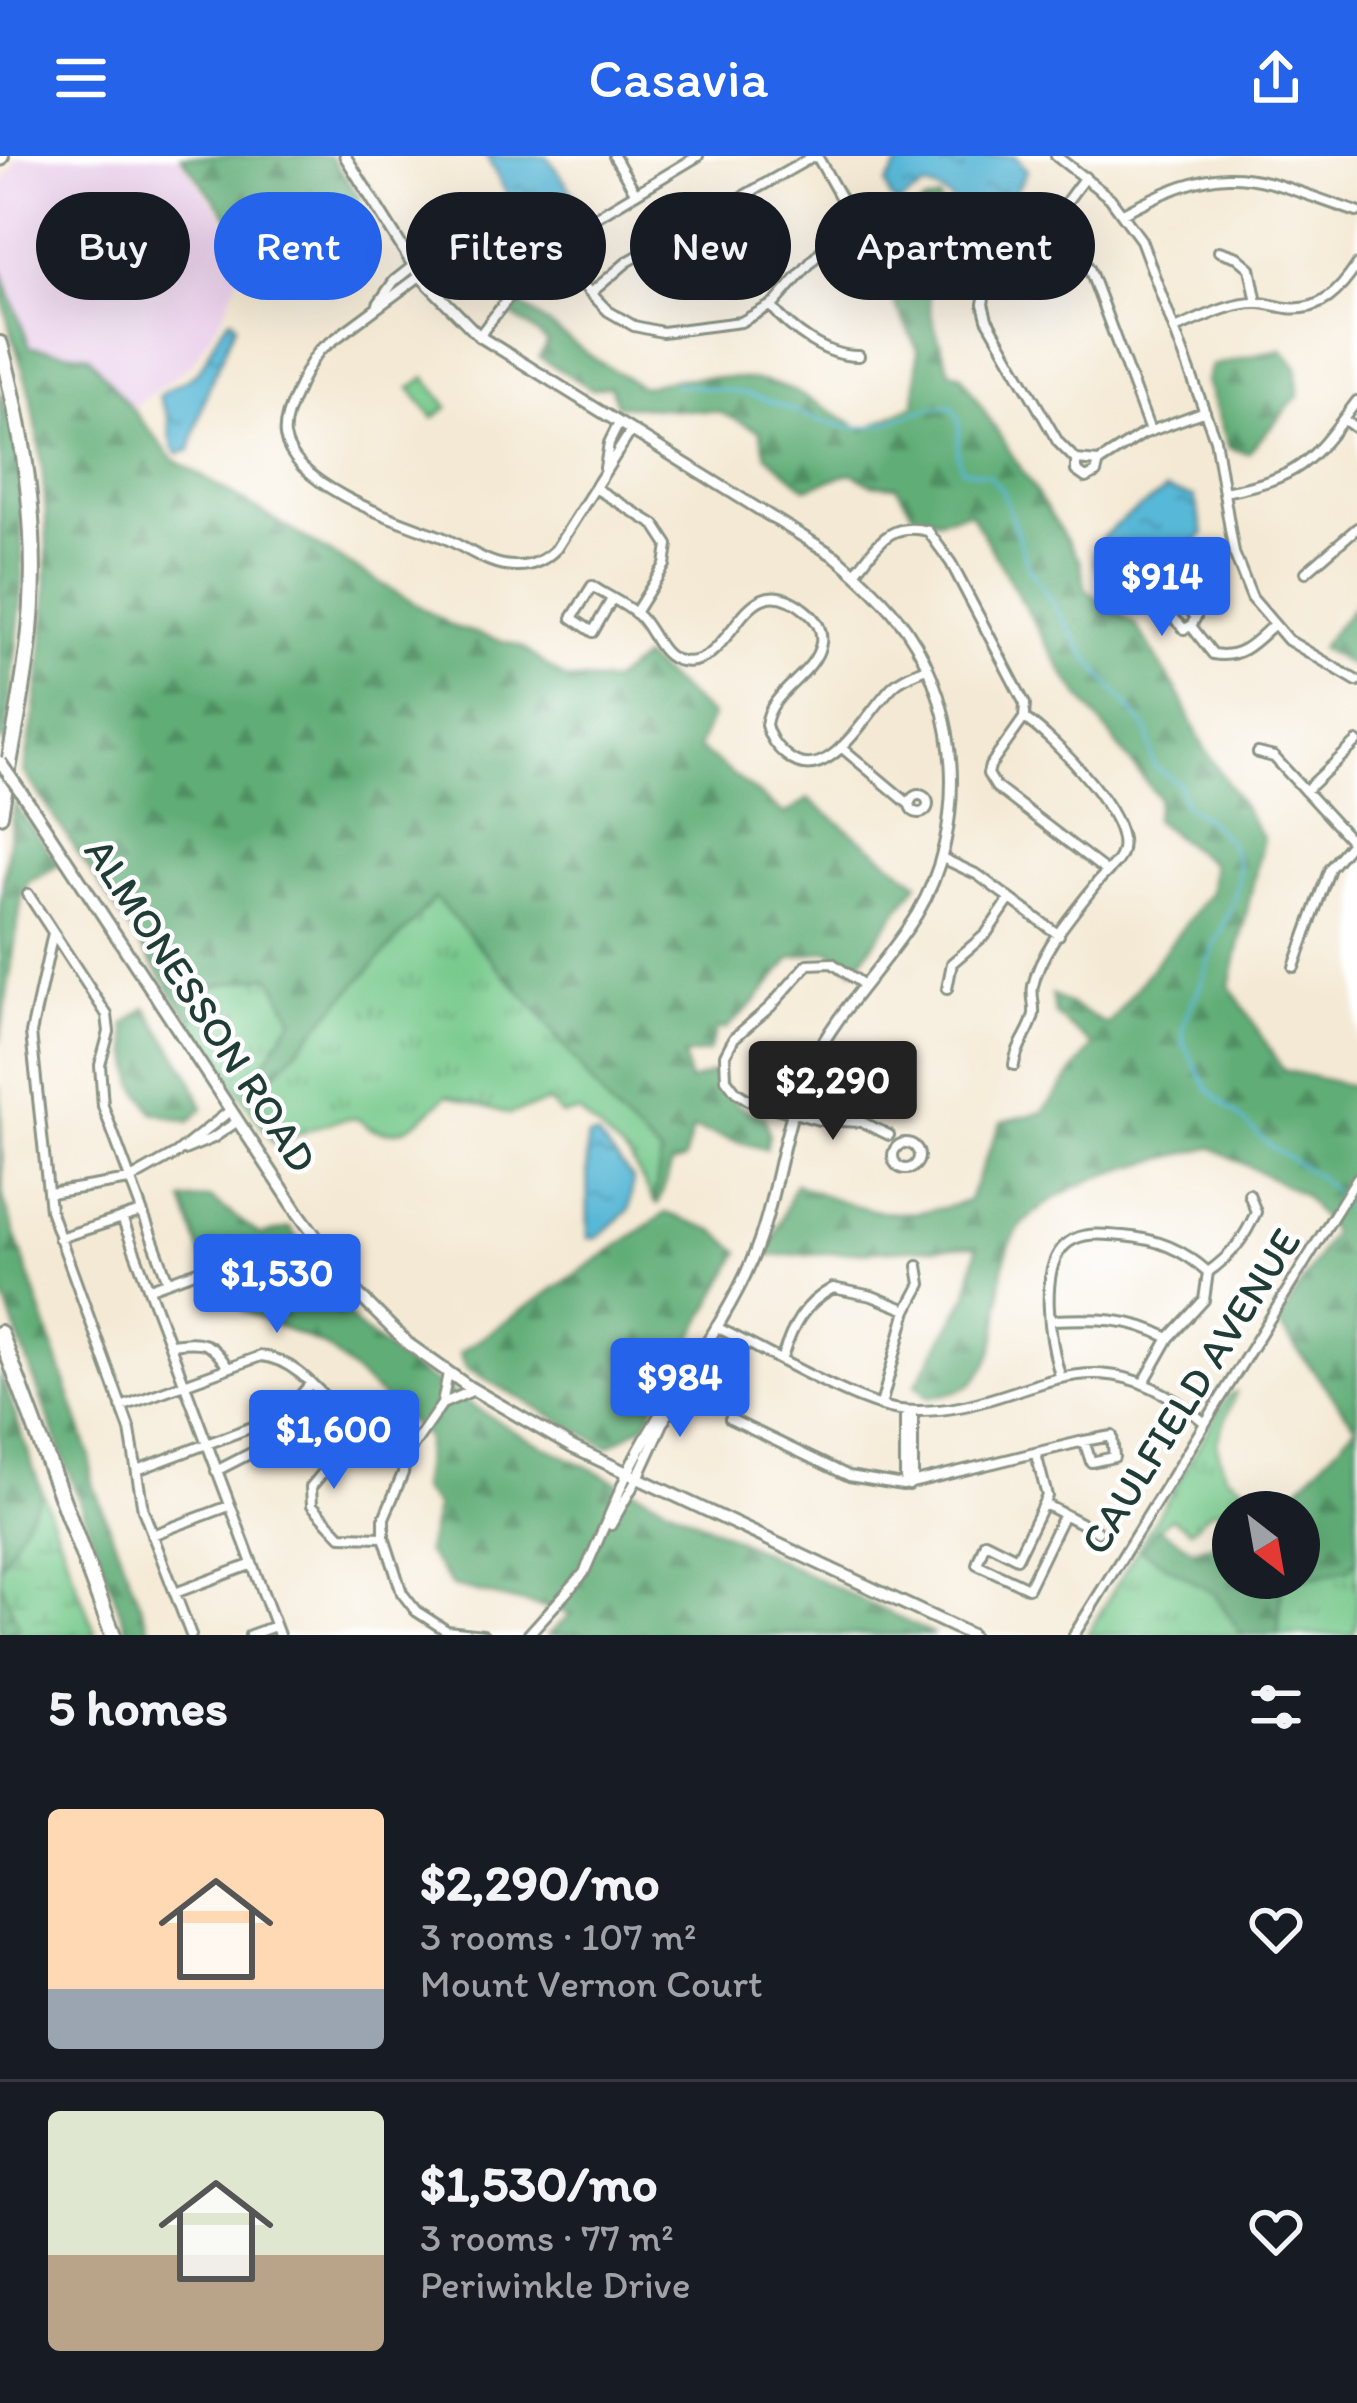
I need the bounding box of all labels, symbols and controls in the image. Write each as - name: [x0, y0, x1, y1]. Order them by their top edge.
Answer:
- icon: menu: [48, 45, 114, 111]
- icon: share: [1243, 45, 1309, 111]
- text: Casavia: [588, 46, 769, 111]
- chip: Buy: [36, 192, 190, 300]
- chip: Rent: [214, 192, 382, 300]
- chip: Filters: [406, 192, 606, 300]
- chip: New: [630, 192, 791, 300]
- chip: Apartment: [815, 192, 1095, 300]
- pin: $914: [1091, 537, 1233, 639]
- text: $914: [1121, 552, 1203, 599]
- street label: ALMONESSON ROAD: [74, 828, 328, 1182]
- pin: $2,290: [735, 1041, 931, 1143]
- text: $2,290: [776, 1056, 890, 1103]
- street label: CAULFIELD AVENUE: [1069, 1218, 1311, 1564]
- pin: $1,530: [179, 1234, 375, 1336]
- text: $1,530: [221, 1249, 333, 1296]
- pin: $984: [609, 1338, 751, 1440]
- text: $984: [638, 1353, 722, 1400]
- pin: $1,600: [236, 1390, 432, 1492]
- text: $1,600: [276, 1405, 392, 1452]
- north arrow: [1212, 1491, 1320, 1599]
- map controls: [1212, 1491, 1320, 1599]
- icon: filters: [1243, 1674, 1309, 1740]
- text: 5 homes: [48, 1677, 228, 1738]
- text: $2,290/mo: [420, 1852, 660, 1913]
- icon: home: [144, 1857, 288, 2001]
- icon: heart: [1243, 1896, 1309, 1962]
- text: 3 rooms · 107 m²: [420, 1913, 696, 1960]
- text: Mount Vernon Court: [420, 1960, 763, 2007]
- text: $1,530/mo: [420, 2153, 658, 2214]
- icon: home: [144, 2159, 288, 2303]
- icon: heart: [1243, 2198, 1309, 2264]
- text: 3 rooms · 77 m²: [420, 2214, 674, 2261]
- text: Periwinkle Drive: [420, 2261, 690, 2308]

